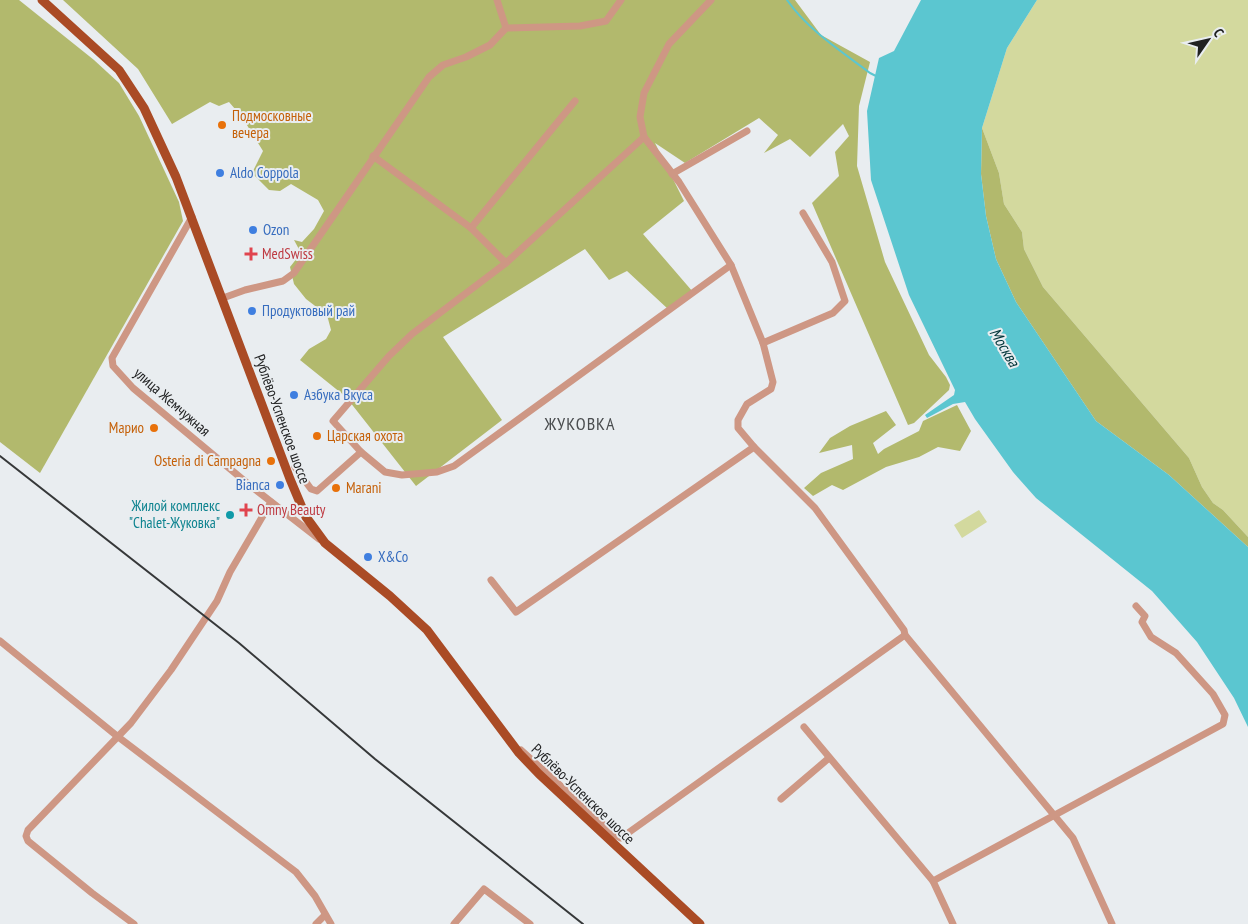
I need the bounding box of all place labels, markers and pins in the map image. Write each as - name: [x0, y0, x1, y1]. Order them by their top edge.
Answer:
- place label: Подмосковные вечера: [232, 106, 312, 142]
- marker: Подмосковные вечера: [216, 119, 228, 131]
- place label: Aldo Coppola: [230, 163, 299, 182]
- marker: Aldo Coppola: [214, 167, 226, 179]
- place label: Ozon: [263, 220, 289, 239]
- marker: Ozon: [247, 224, 259, 236]
- place label: MedSwiss: [262, 244, 313, 263]
- marker: MedSwiss: [244, 247, 258, 261]
- place label: Продуктовый рай: [262, 301, 355, 320]
- marker: Продуктовый рай: [246, 305, 258, 317]
- place label: Азбука Вкуса: [304, 385, 373, 404]
- marker: Азбука Вкуса: [288, 389, 300, 401]
- place label: Марио: [109, 418, 144, 437]
- marker: Марио: [148, 422, 160, 434]
- place label: Царская охота: [327, 426, 403, 445]
- marker: Царская охота: [311, 430, 323, 442]
- place label: Osteria di Campagna: [154, 451, 261, 470]
- marker: Osteria di Campagna: [265, 455, 277, 467]
- place label: Bianca: [236, 475, 270, 494]
- place label: Marani: [346, 478, 382, 497]
- marker: Bianca: [274, 479, 286, 491]
- marker: Marani: [330, 482, 342, 494]
- place label: Жилой комплекс "Chalet-Жуковка": [129, 496, 221, 532]
- place label: Omny Beauty: [257, 500, 326, 519]
- marker: Omny Beauty: [239, 503, 253, 517]
- marker: Жилой комплекс "Chalet-Жуковка": [224, 509, 236, 521]
- place label: X&Co: [378, 547, 408, 566]
- marker: X&Co: [362, 551, 374, 563]

